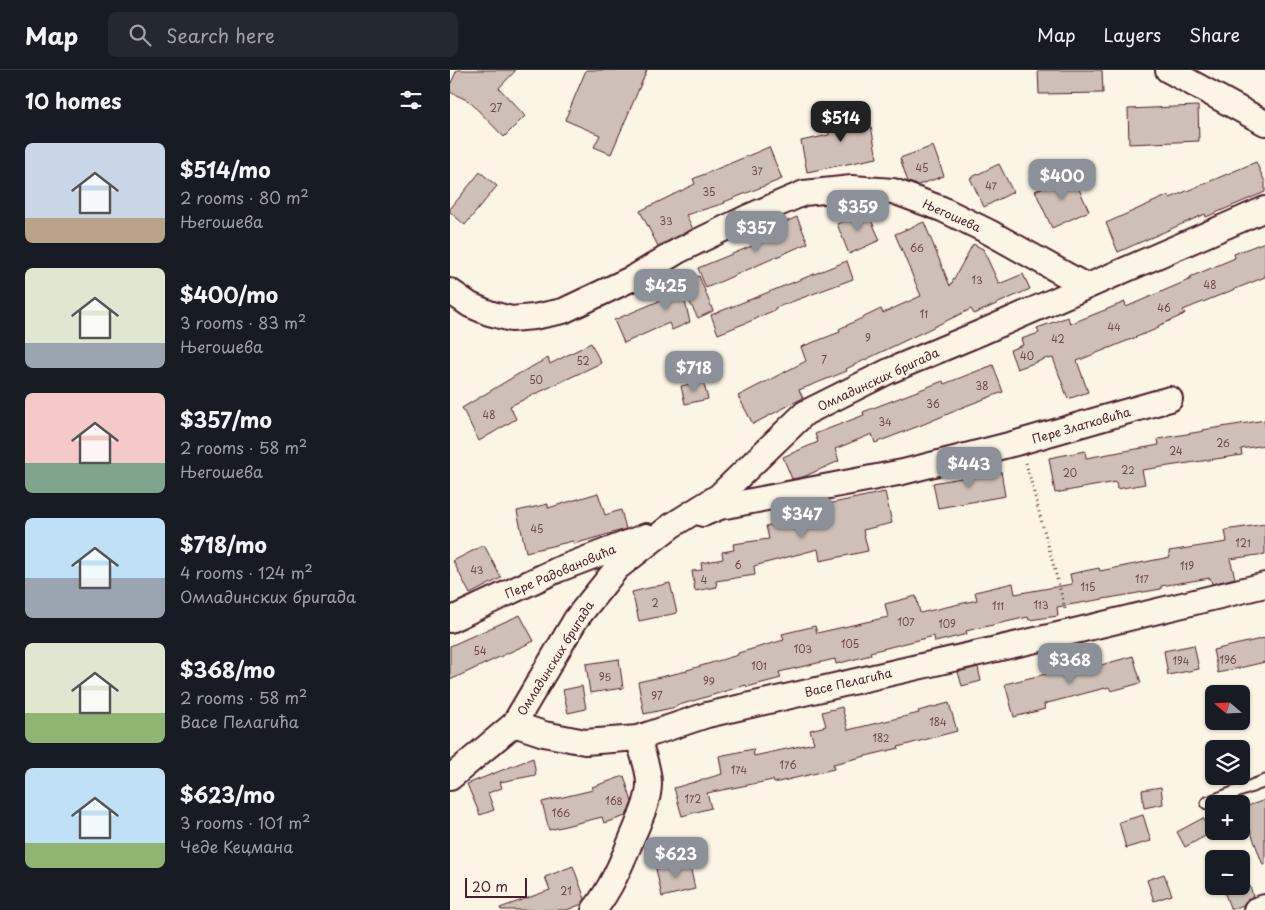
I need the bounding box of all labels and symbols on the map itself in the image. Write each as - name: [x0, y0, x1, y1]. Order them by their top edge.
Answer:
- house number: 27: [490, 100, 503, 115]
- pin: $514: [811, 100, 871, 143]
- pin: $400: [1032, 158, 1092, 201]
- house number: 45: [916, 160, 928, 175]
- house number: 37: [751, 163, 764, 178]
- house number: 47: [985, 178, 998, 193]
- house number: 35: [703, 184, 715, 199]
- pin: $359: [828, 190, 888, 232]
- street label: Његошева: [920, 194, 985, 236]
- pin: $357: [726, 210, 786, 253]
- house number: 33: [659, 213, 673, 228]
- house number: 66: [910, 240, 924, 255]
- pin: $425: [636, 268, 696, 311]
- house number: 13: [971, 272, 983, 287]
- house number: 48: [1204, 277, 1216, 292]
- house number: 46: [1157, 300, 1171, 315]
- house number: 11: [920, 306, 928, 321]
- house number: 44: [1107, 319, 1121, 334]
- house number: 9: [865, 330, 871, 345]
- house number: 42: [1051, 331, 1065, 346]
- street label: Омладинских бригада: [814, 343, 942, 415]
- house number: 40: [1020, 348, 1034, 363]
- pin: $718: [664, 350, 724, 393]
- house number: 7: [821, 352, 827, 367]
- house number: 52: [576, 353, 590, 368]
- house number: 50: [529, 372, 543, 387]
- house number: 38: [976, 378, 988, 393]
- house number: 36: [926, 396, 940, 411]
- street label: Пере Златковића: [1030, 402, 1133, 448]
- house number: 48: [483, 407, 495, 422]
- house number: 34: [878, 414, 892, 429]
- house number: 26: [1216, 435, 1230, 450]
- house number: 24: [1169, 443, 1183, 458]
- pin: $443: [939, 446, 999, 489]
- house number: 22: [1121, 462, 1135, 477]
- house number: 20: [1063, 465, 1077, 480]
- pin: $347: [772, 496, 832, 539]
- house number: 45: [531, 521, 543, 536]
- house number: 121: [1235, 535, 1251, 550]
- street label: Пере Радовановића: [502, 539, 619, 602]
- house number: 6: [734, 557, 742, 572]
- house number: 119: [1180, 558, 1194, 573]
- house number: 43: [471, 562, 484, 577]
- house number: 117: [1135, 571, 1149, 586]
- house number: 4: [701, 572, 708, 587]
- house number: 115: [1081, 579, 1095, 594]
- house number: 2: [651, 595, 659, 610]
- street label: Омладинских бригада: [512, 597, 598, 719]
- house number: 113: [1033, 597, 1049, 612]
- house number: 111: [992, 598, 1004, 613]
- house number: 107: [897, 614, 915, 629]
- house number: 109: [938, 616, 956, 631]
- house number: 105: [841, 636, 859, 651]
- house number: 103: [794, 641, 812, 656]
- pin: $368: [1040, 642, 1100, 685]
- house number: 54: [473, 643, 487, 658]
- house number: 196: [1219, 652, 1237, 667]
- house number: 194: [1173, 653, 1190, 668]
- house number: 101: [751, 658, 767, 673]
- street label: Васе Пелагића: [803, 663, 894, 701]
- house number: 95: [599, 669, 611, 684]
- house number: 99: [703, 673, 715, 688]
- north arrow: [1205, 685, 1250, 730]
- house number: 97: [651, 688, 663, 703]
- house number: 184: [929, 714, 947, 729]
- house number: 182: [873, 730, 889, 745]
- house number: 176: [780, 757, 796, 772]
- house number: 174: [731, 762, 748, 777]
- house number: 172: [685, 791, 701, 806]
- house number: 168: [605, 793, 623, 808]
- house number: 166: [552, 805, 570, 820]
- pin: $623: [646, 836, 706, 879]
- scale bar: [465, 875, 528, 898]
- house number: 21: [560, 883, 572, 898]

